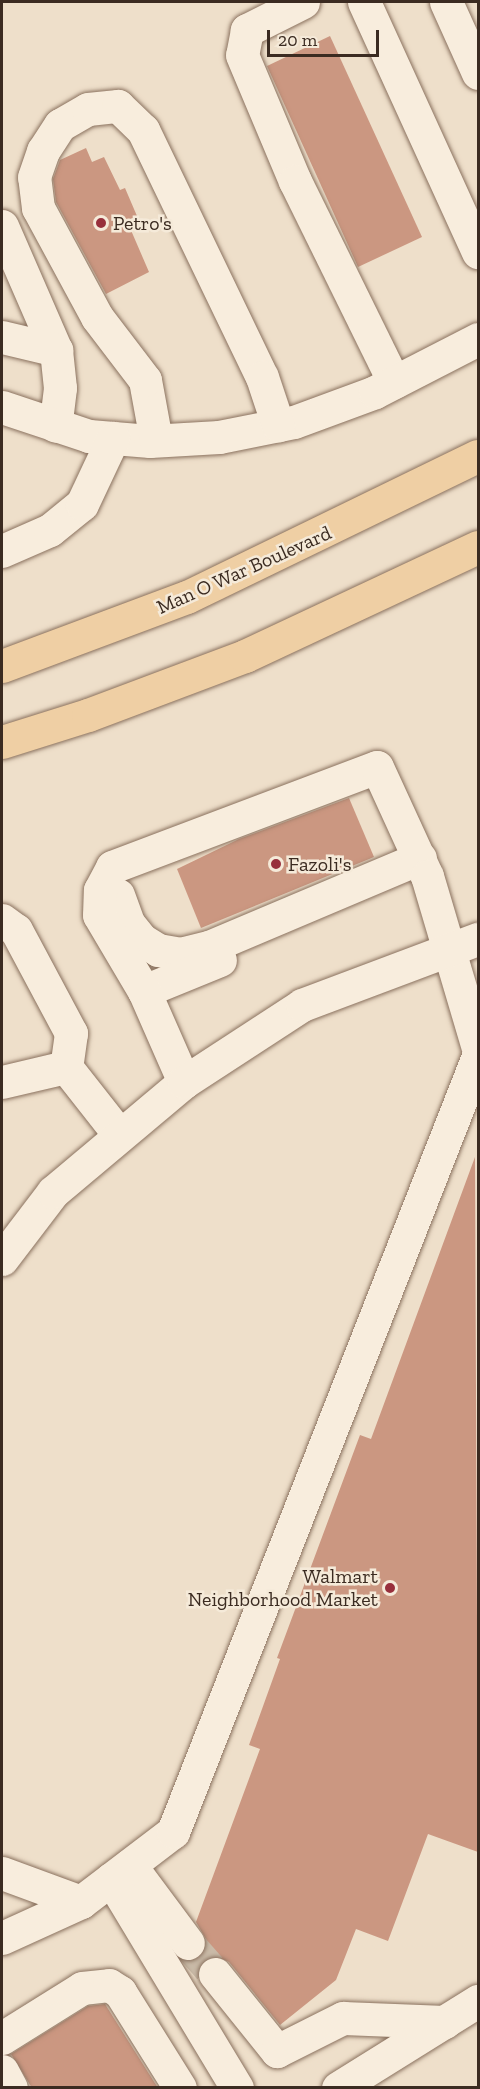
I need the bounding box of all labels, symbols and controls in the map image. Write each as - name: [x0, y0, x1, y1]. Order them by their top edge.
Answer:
- scale bar: [270, 18, 382, 56]
- text: 20 m: [278, 29, 317, 51]
- place label: Petro's: [113, 211, 172, 235]
- marker: Petro's: [94, 216, 108, 230]
- street label: Man O War Boulevard: [152, 520, 336, 620]
- place label: Fazoli's: [288, 852, 351, 876]
- marker: Fazoli's: [269, 857, 283, 871]
- place label: Walmart Neighborhood Market: [188, 1564, 378, 1611]
- marker: Walmart Neighborhood Market: [383, 1581, 397, 1595]

